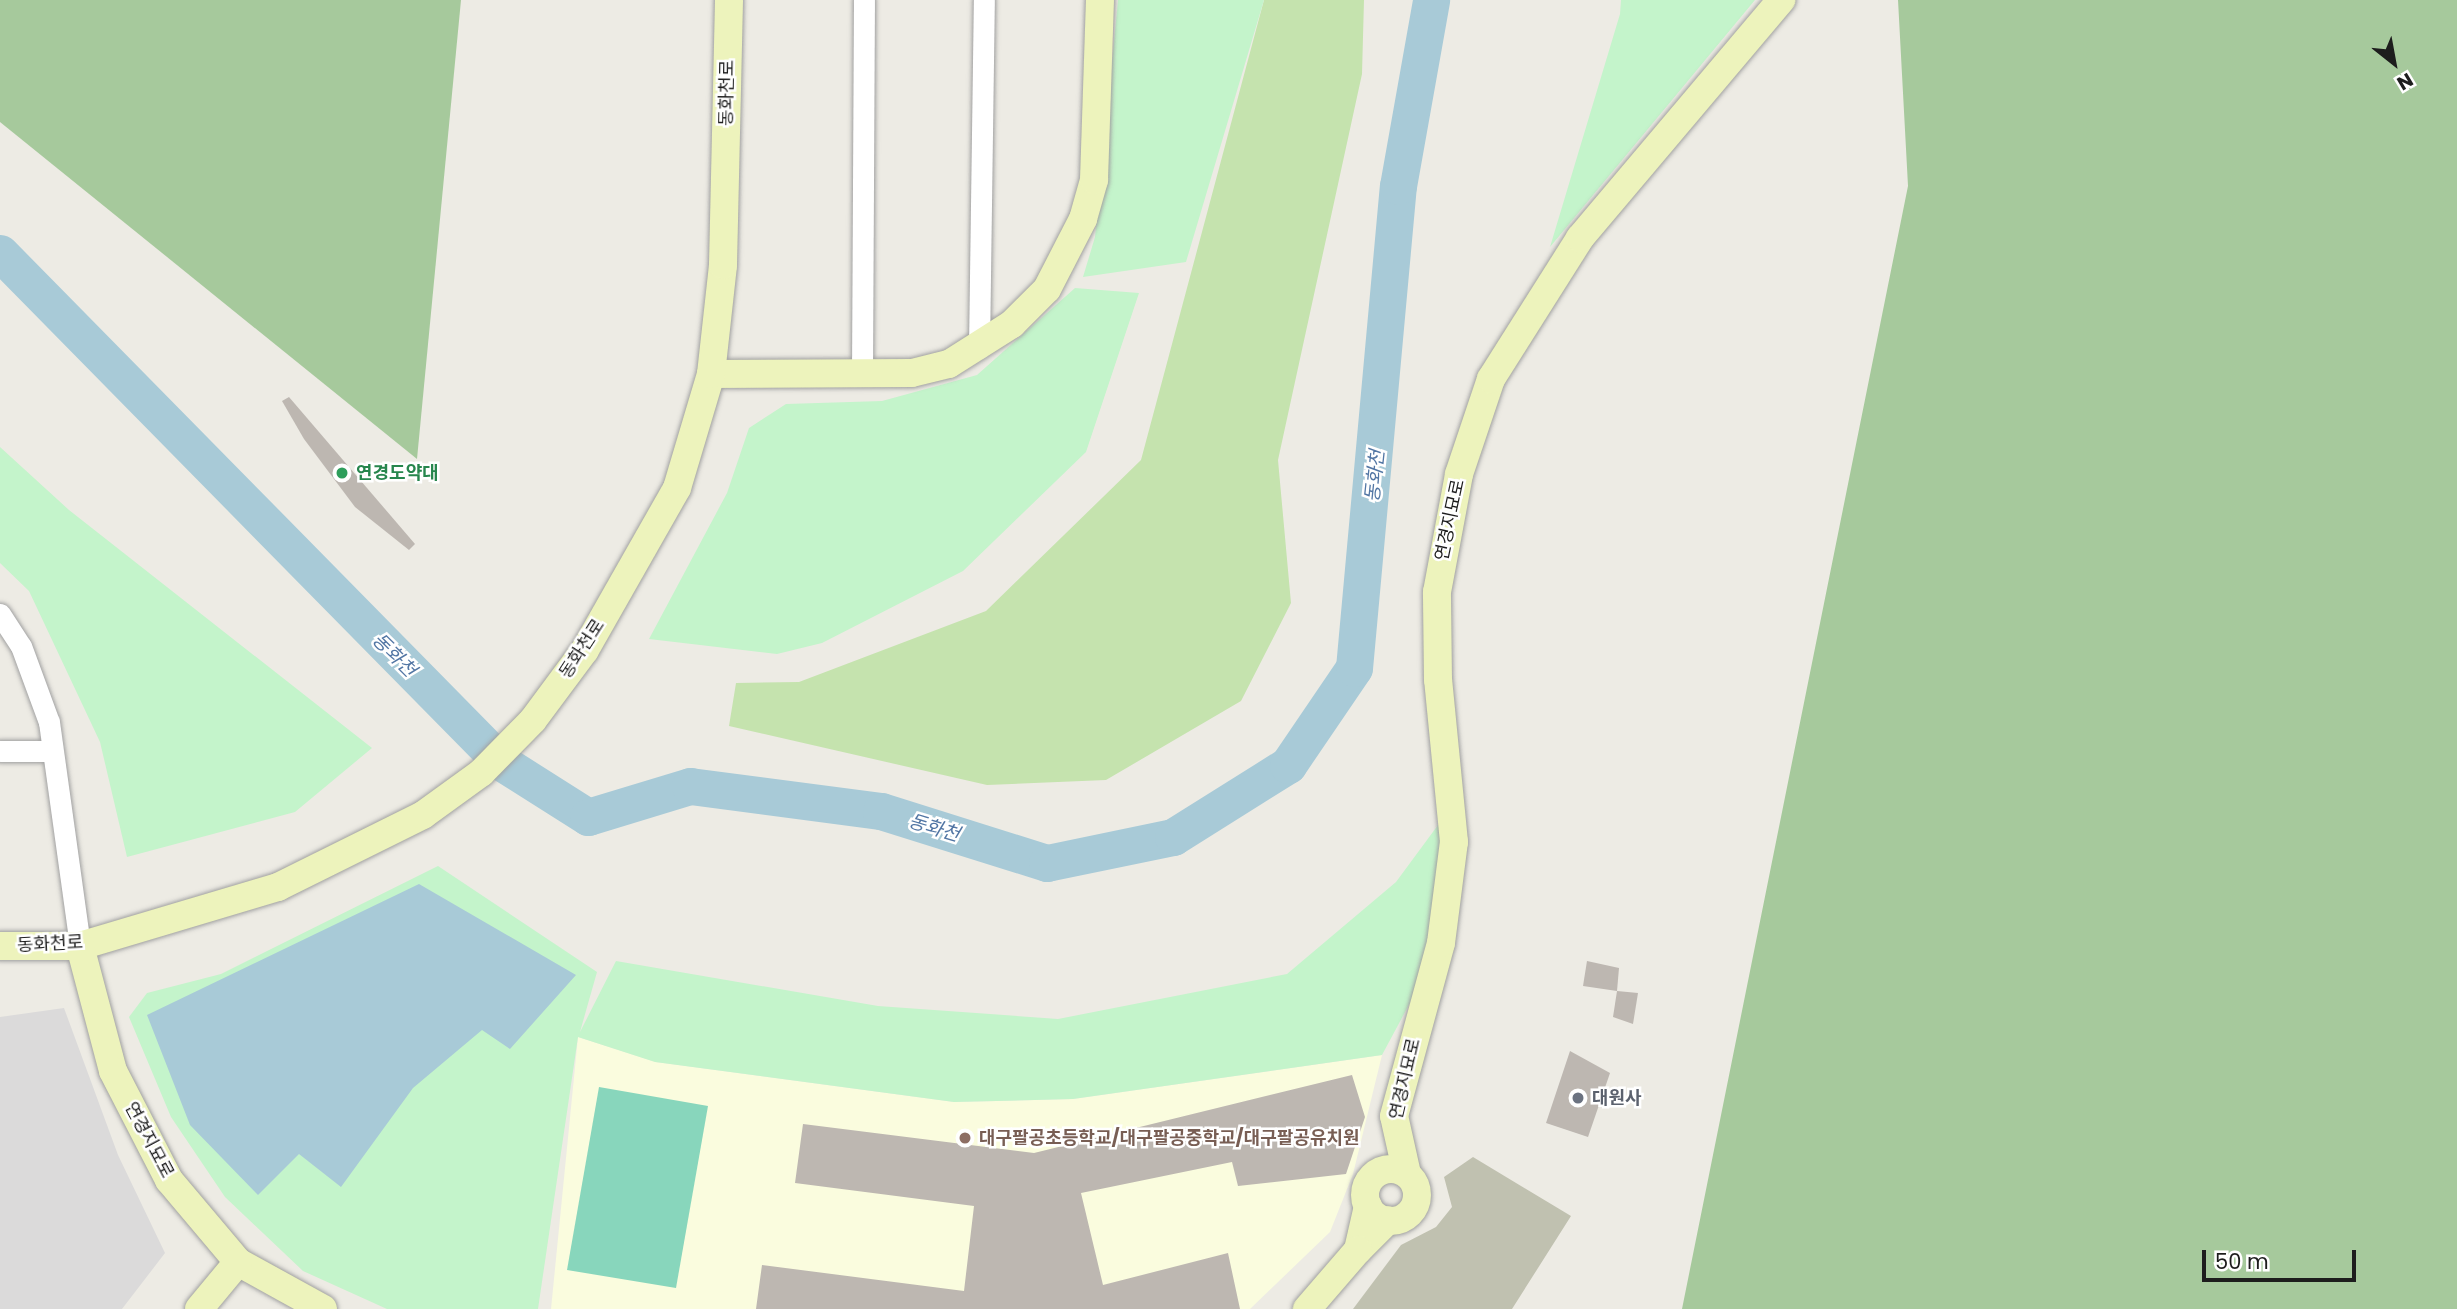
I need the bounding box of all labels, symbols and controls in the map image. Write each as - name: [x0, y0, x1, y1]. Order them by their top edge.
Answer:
- north arrow: [2359, 28, 2429, 98]
- street label: 동화천로: [716, 60, 738, 126]
- text: N: [2392, 66, 2418, 97]
- water label: 동화천: [1361, 449, 1389, 503]
- place label: 연경도약대: [356, 462, 439, 484]
- marker: 연경도약대: [334, 465, 350, 481]
- street label: 연경지묘로: [1431, 477, 1469, 563]
- street label: 동화천로: [555, 615, 609, 683]
- water label: 동화천: [367, 628, 421, 682]
- water label: 동화천: [906, 809, 962, 847]
- street label: 동화천로: [16, 931, 84, 957]
- street label: 연경지묘로: [1385, 1036, 1425, 1122]
- place label: 대원사: [1592, 1087, 1642, 1109]
- marker: 대원사: [1570, 1090, 1586, 1106]
- street label: 연경지묘로: [120, 1098, 178, 1182]
- place label: 대구팔공초등학교/대구팔공중학교/대구팔공유치원: [979, 1127, 1360, 1149]
- marker: 대구팔공초등학교/대구팔공중학교/대구팔공유치원: [957, 1130, 973, 1146]
- scale bar: [2205, 1236, 2359, 1280]
- text: 50 m: [2215, 1247, 2269, 1276]

